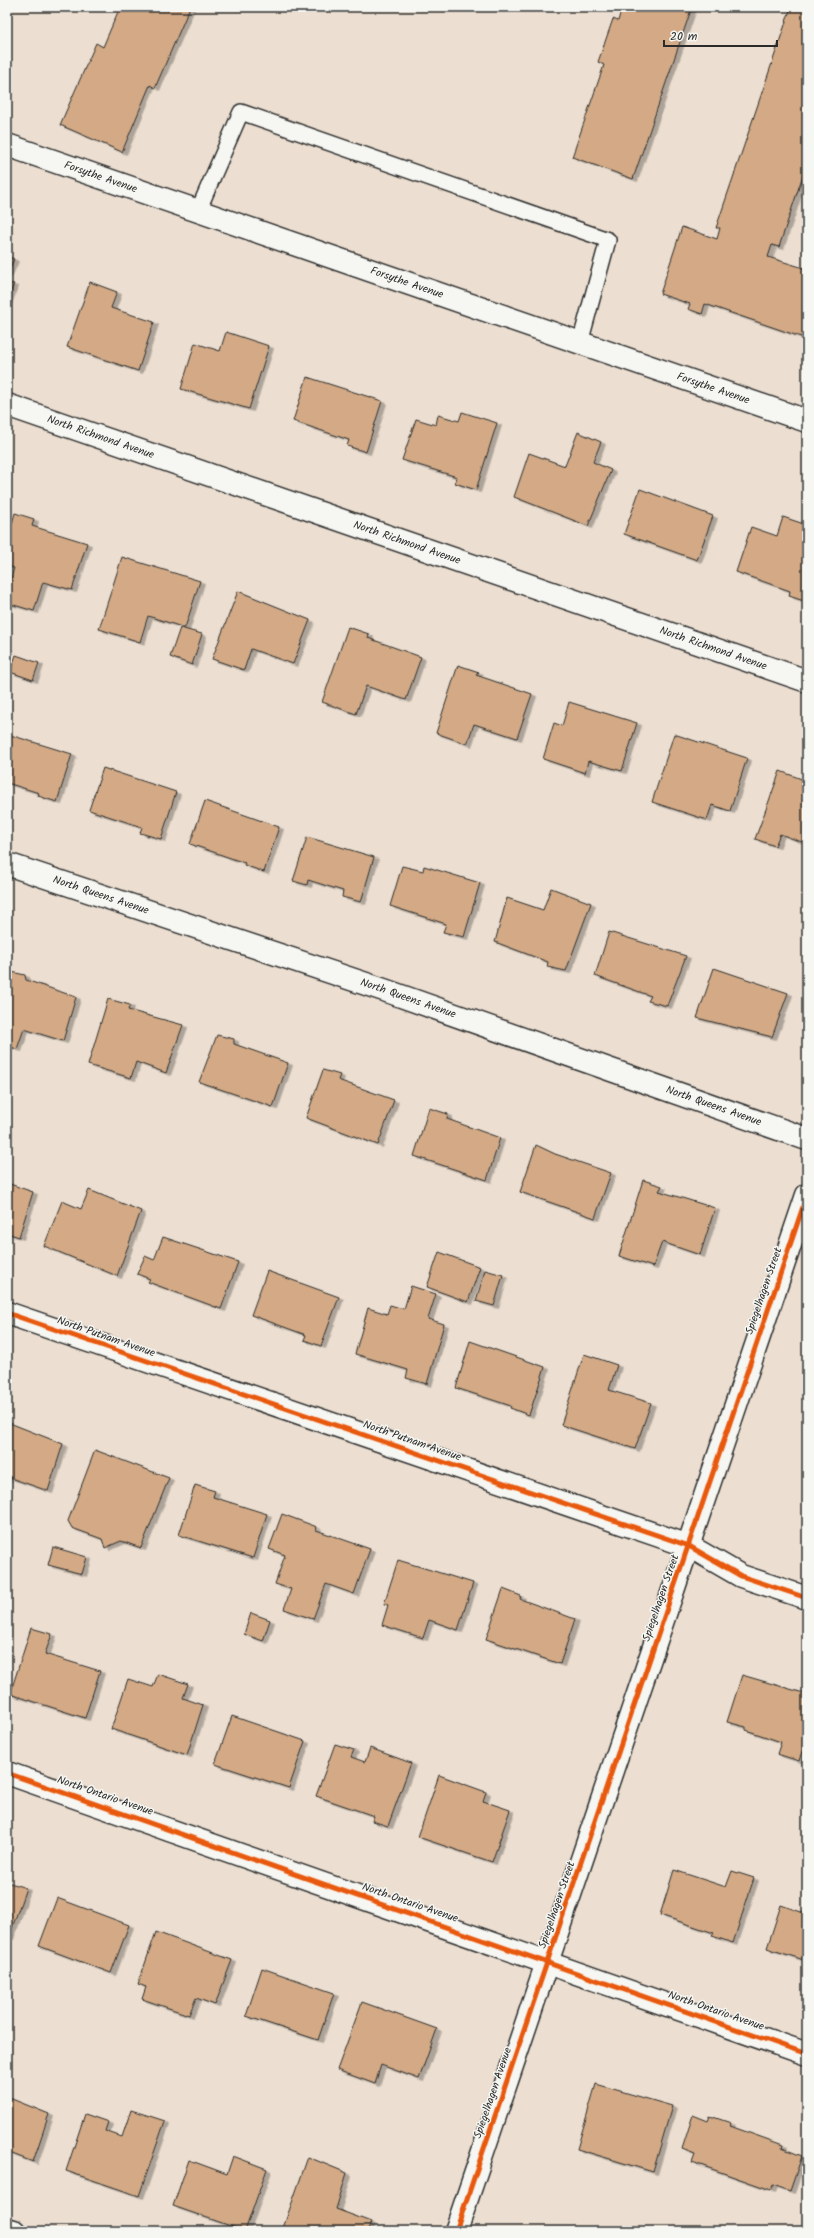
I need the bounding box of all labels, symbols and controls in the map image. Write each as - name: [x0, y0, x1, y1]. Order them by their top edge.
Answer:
- scale bar: [664, 22, 777, 48]
- text: 20 m: [670, 27, 698, 46]
- street label: Forsythe Avenue: [62, 156, 140, 198]
- street label: Forsythe Avenue: [368, 262, 446, 304]
- street label: Forsythe Avenue: [674, 368, 752, 410]
- street label: North Richmond Avenue: [44, 410, 157, 464]
- street label: North Richmond Avenue: [351, 516, 463, 570]
- street label: North Richmond Avenue: [657, 622, 769, 675]
- street label: North Queens Avenue: [50, 871, 151, 920]
- street label: North Queens Avenue: [358, 974, 458, 1024]
- street label: North Queens Avenue: [663, 1081, 764, 1131]
- street label: Spiegelhagen Street: [741, 1244, 788, 1337]
- street label: North Putnam Avenue: [55, 1312, 158, 1362]
- street label: North Putnam Avenue: [361, 1416, 464, 1466]
- street label: Spiegelhagen Street: [638, 1551, 685, 1644]
- street label: North Ontario Avenue: [54, 1771, 156, 1821]
- street label: Spiegelhagen Street: [534, 1858, 581, 1951]
- street label: North Ontario Avenue: [359, 1878, 461, 1928]
- street label: North Ontario Avenue: [665, 1986, 767, 2036]
- street label: Spiegelhagen Avenue: [469, 2045, 517, 2141]

